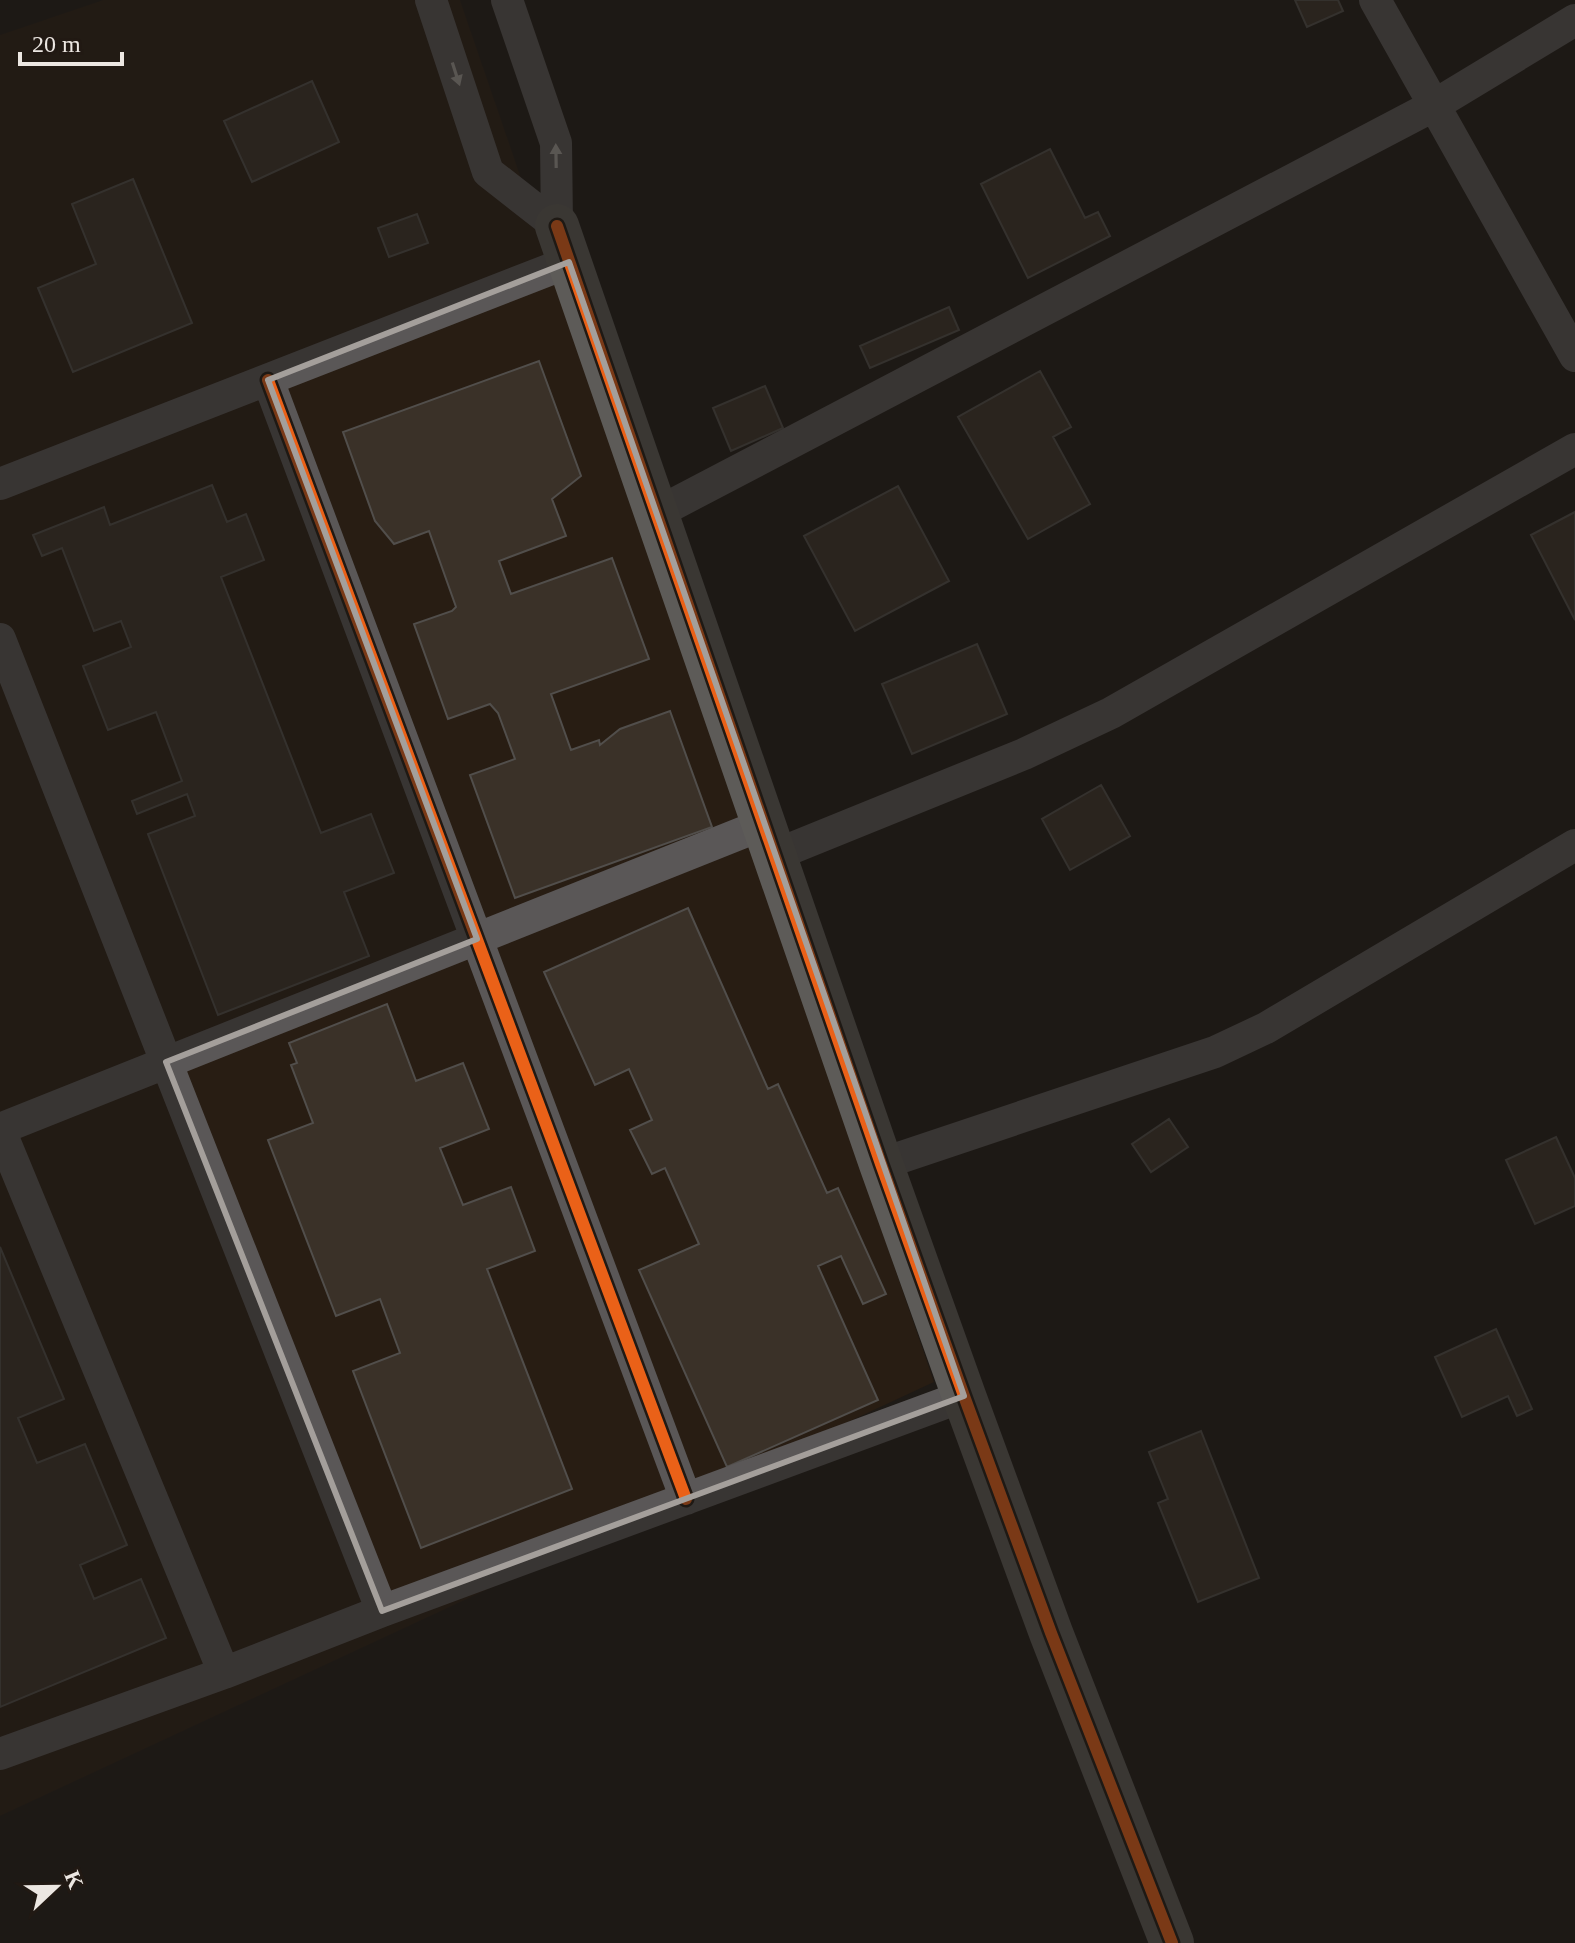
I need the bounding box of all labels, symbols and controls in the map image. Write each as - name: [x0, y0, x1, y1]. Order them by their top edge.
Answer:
- scale bar: [20, 16, 122, 66]
- text: 20 m: [32, 31, 81, 57]
- one-way arrow: [450, 62, 462, 86]
- one-way arrow: [550, 143, 563, 168]
- north arrow: [16, 1847, 96, 1927]
- text: K: [59, 1867, 89, 1892]

